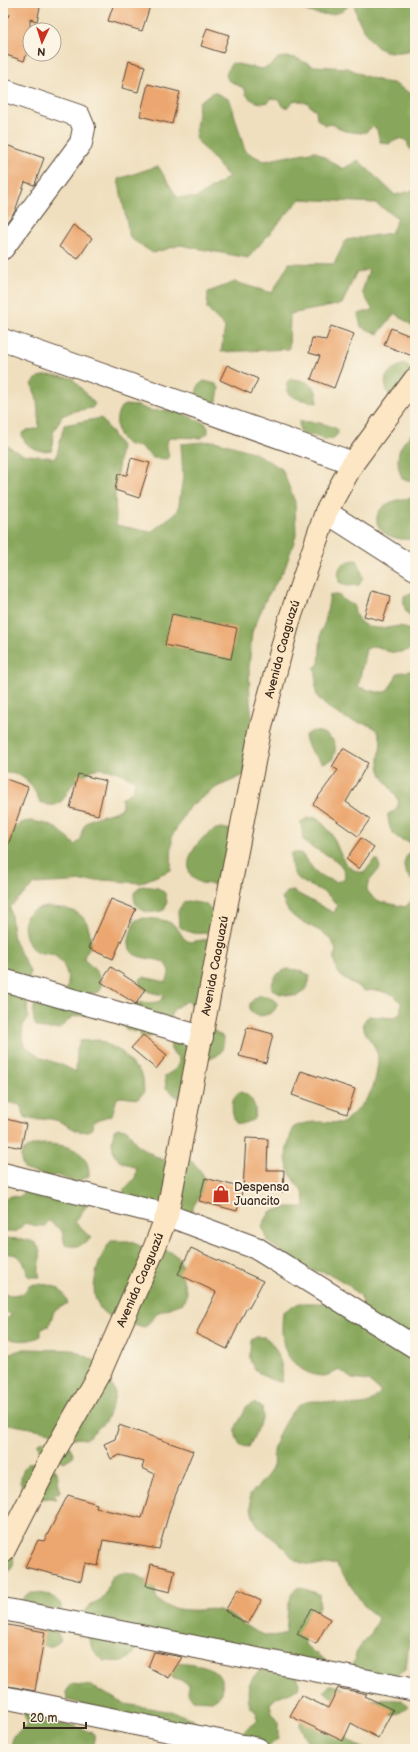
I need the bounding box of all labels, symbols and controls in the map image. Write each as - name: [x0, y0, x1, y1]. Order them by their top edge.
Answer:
- north arrow: [22, 22, 62, 62]
- text: N: [37, 45, 46, 58]
- street label: Avenida Caaguazú: [262, 598, 304, 700]
- street label: Avenida Caaguazú: [198, 915, 232, 1017]
- place label: Despensa Juancito: [234, 1180, 289, 1209]
- shop icon: Despensa Juancito: [211, 1184, 231, 1204]
- street label: Avenida Caaguazú: [114, 1231, 167, 1330]
- scale bar: [24, 1704, 86, 1730]
- text: 20 m: [30, 1711, 57, 1726]

